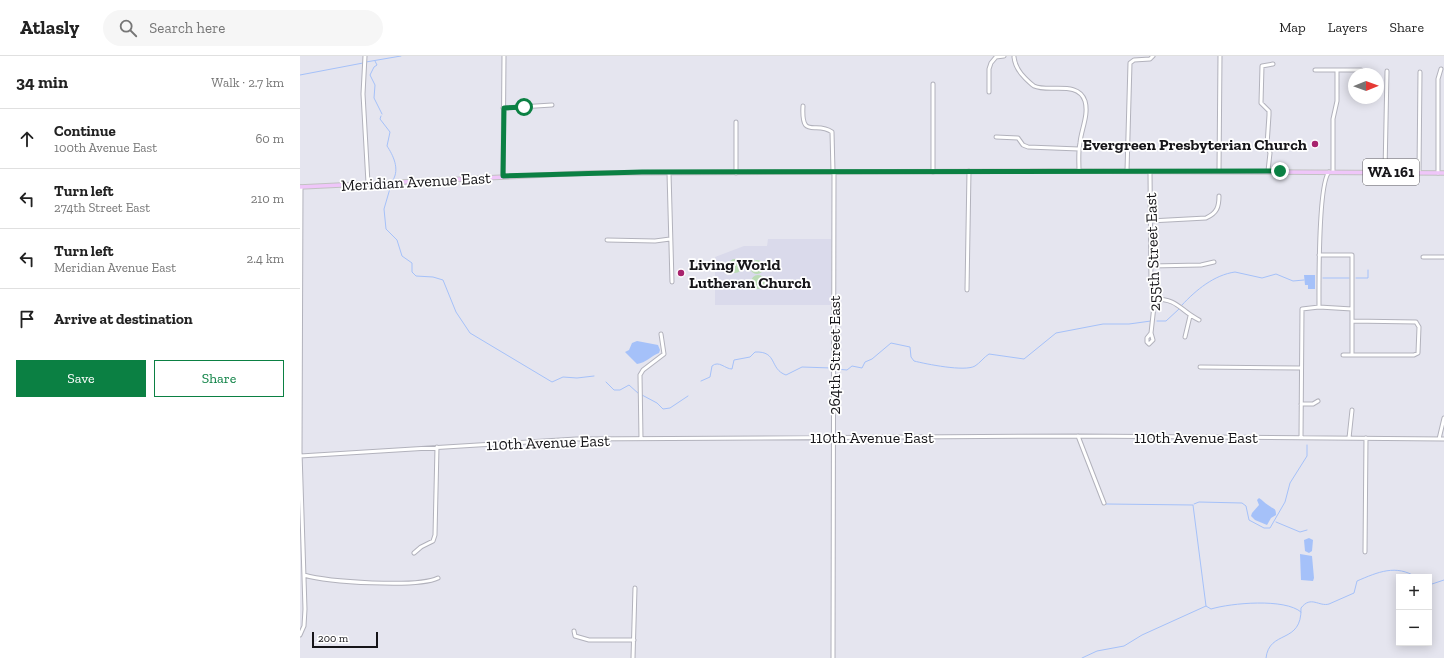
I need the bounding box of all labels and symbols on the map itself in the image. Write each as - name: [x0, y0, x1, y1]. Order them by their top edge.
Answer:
- north arrow: [1348, 68, 1384, 104]
- route start: [515, 98, 533, 116]
- place label: Evergreen Presbyterian Church: [1082, 135, 1308, 154]
- marker: Evergreen Presbyterian Church: [1310, 139, 1320, 149]
- road number: WA 161: [1363, 159, 1419, 185]
- route end: [1271, 162, 1289, 180]
- street label: Meridian Avenue East: [341, 168, 492, 195]
- street label: 255th Street East: [1141, 192, 1164, 312]
- place label: Living World Lutheran Church: [689, 255, 812, 292]
- marker: Living World Lutheran Church: [676, 268, 686, 278]
- street label: 264th Street East: [825, 295, 844, 415]
- street label: 110th Avenue East: [810, 428, 934, 447]
- street label: 110th Avenue East: [1134, 428, 1258, 447]
- street label: 110th Avenue East: [486, 431, 610, 454]
- scale bar: [312, 630, 378, 649]

